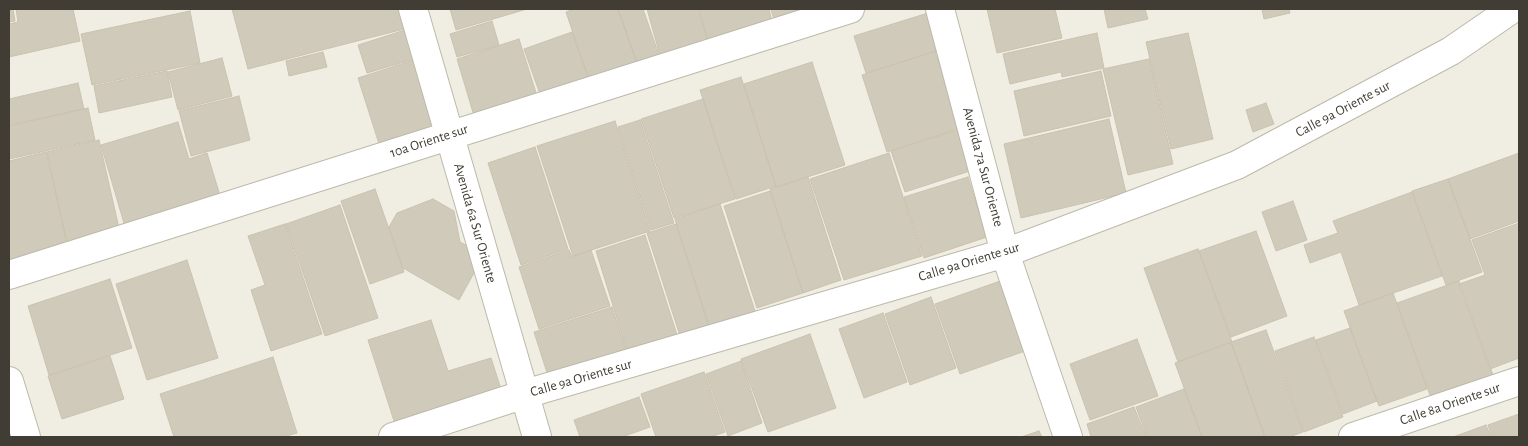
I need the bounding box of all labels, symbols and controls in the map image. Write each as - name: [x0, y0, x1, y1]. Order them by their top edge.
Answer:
- street label: Calle 9a Oriente sur: [1293, 77, 1393, 141]
- street label: Avenida 7a Sur Oriente: [959, 105, 1007, 229]
- street label: 10a Oriente sur: [388, 120, 470, 162]
- street label: Avenida 6a Sur Oriente: [450, 161, 500, 285]
- street label: Calle 9a Oriente sur: [916, 239, 1022, 285]
- street label: Calle 9a Oriente sur: [528, 355, 634, 401]
- street label: Calle 8a Oriente sur: [1398, 379, 1502, 429]

